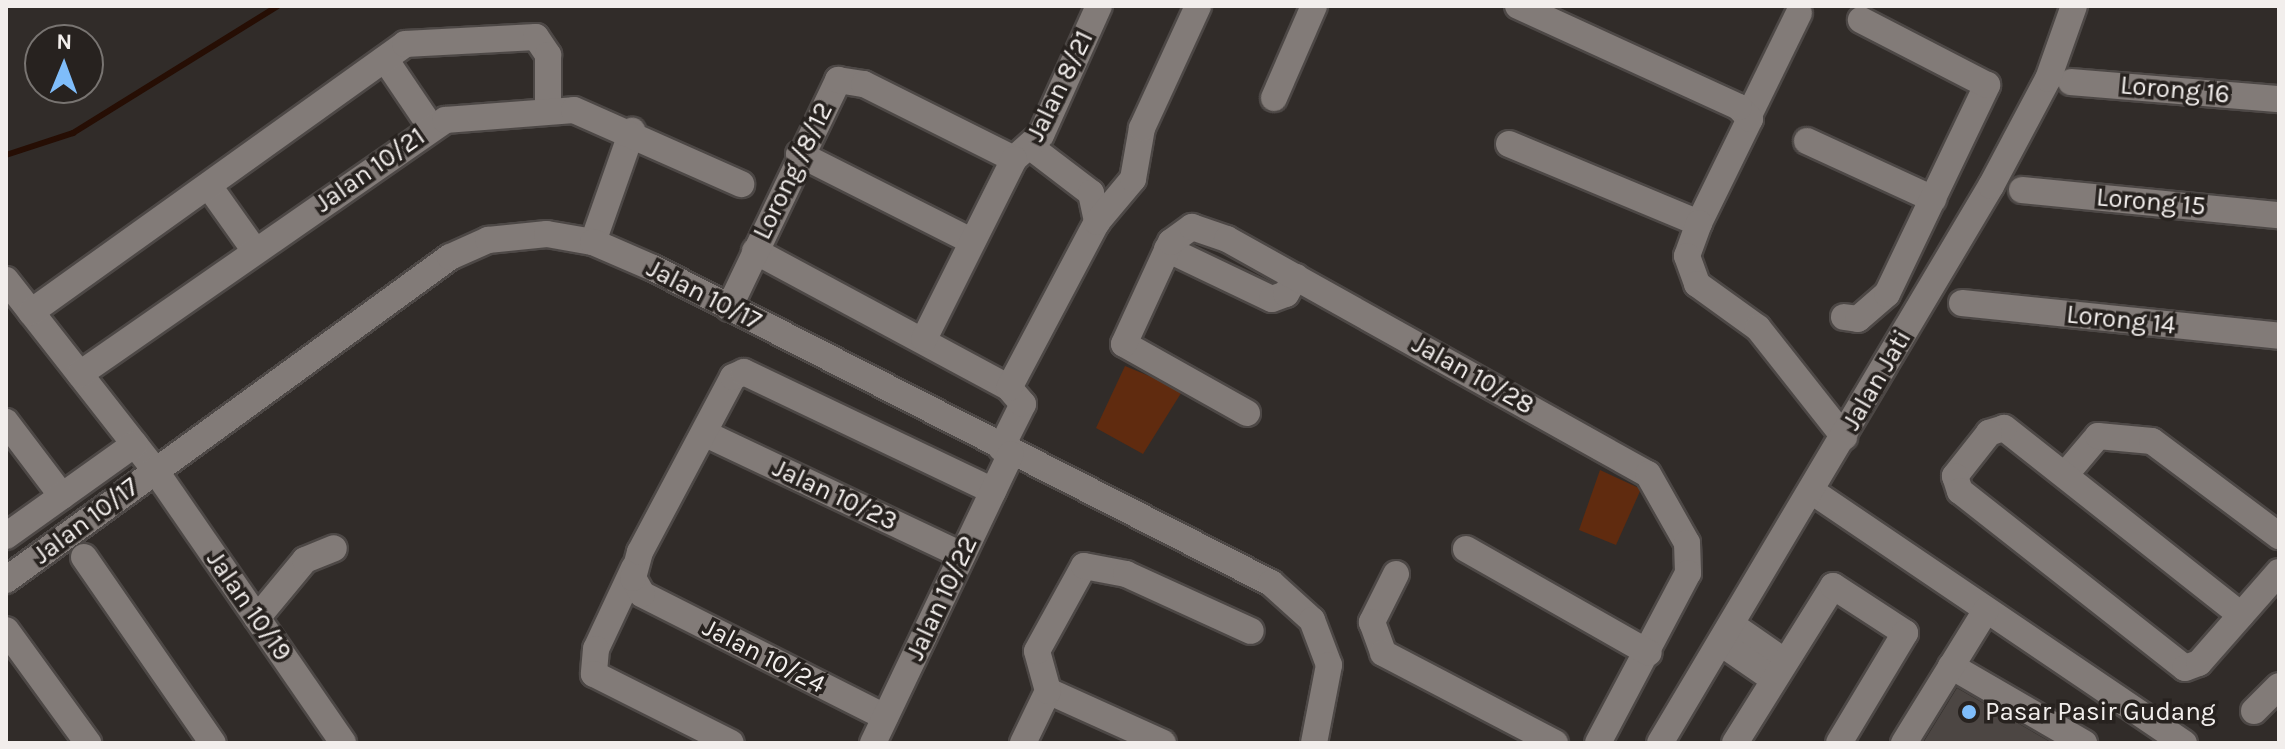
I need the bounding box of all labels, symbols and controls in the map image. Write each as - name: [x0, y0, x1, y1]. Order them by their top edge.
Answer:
- north arrow: [24, 24, 104, 104]
- street label: Jalan 8/21: [1020, 26, 1100, 146]
- text: N: [56, 29, 73, 55]
- street label: Lorong 16: [2119, 70, 2231, 110]
- street label: Lorong /8/12: [746, 97, 840, 245]
- street label: Jalan 10/21: [309, 121, 431, 219]
- street label: Lorong 15: [2095, 182, 2207, 222]
- street label: Jalan 10/17: [642, 253, 766, 337]
- street label: Lorong 14: [2065, 299, 2177, 341]
- street label: Jalan Jati: [1836, 324, 1918, 436]
- street label: Jalan 10/28: [1407, 329, 1539, 421]
- street label: Jalan 10/23: [768, 453, 902, 537]
- street label: Jalan 10/17: [27, 471, 145, 571]
- street label: Jalan 10/22: [900, 531, 984, 665]
- street label: Jalan 10/19: [200, 545, 298, 667]
- street label: Jalan 10/24: [698, 612, 830, 700]
- place label: Pasar Pasir Gudang: [1985, 696, 2216, 728]
- marker: Pasar Pasir Gudang: [1960, 703, 1978, 721]

